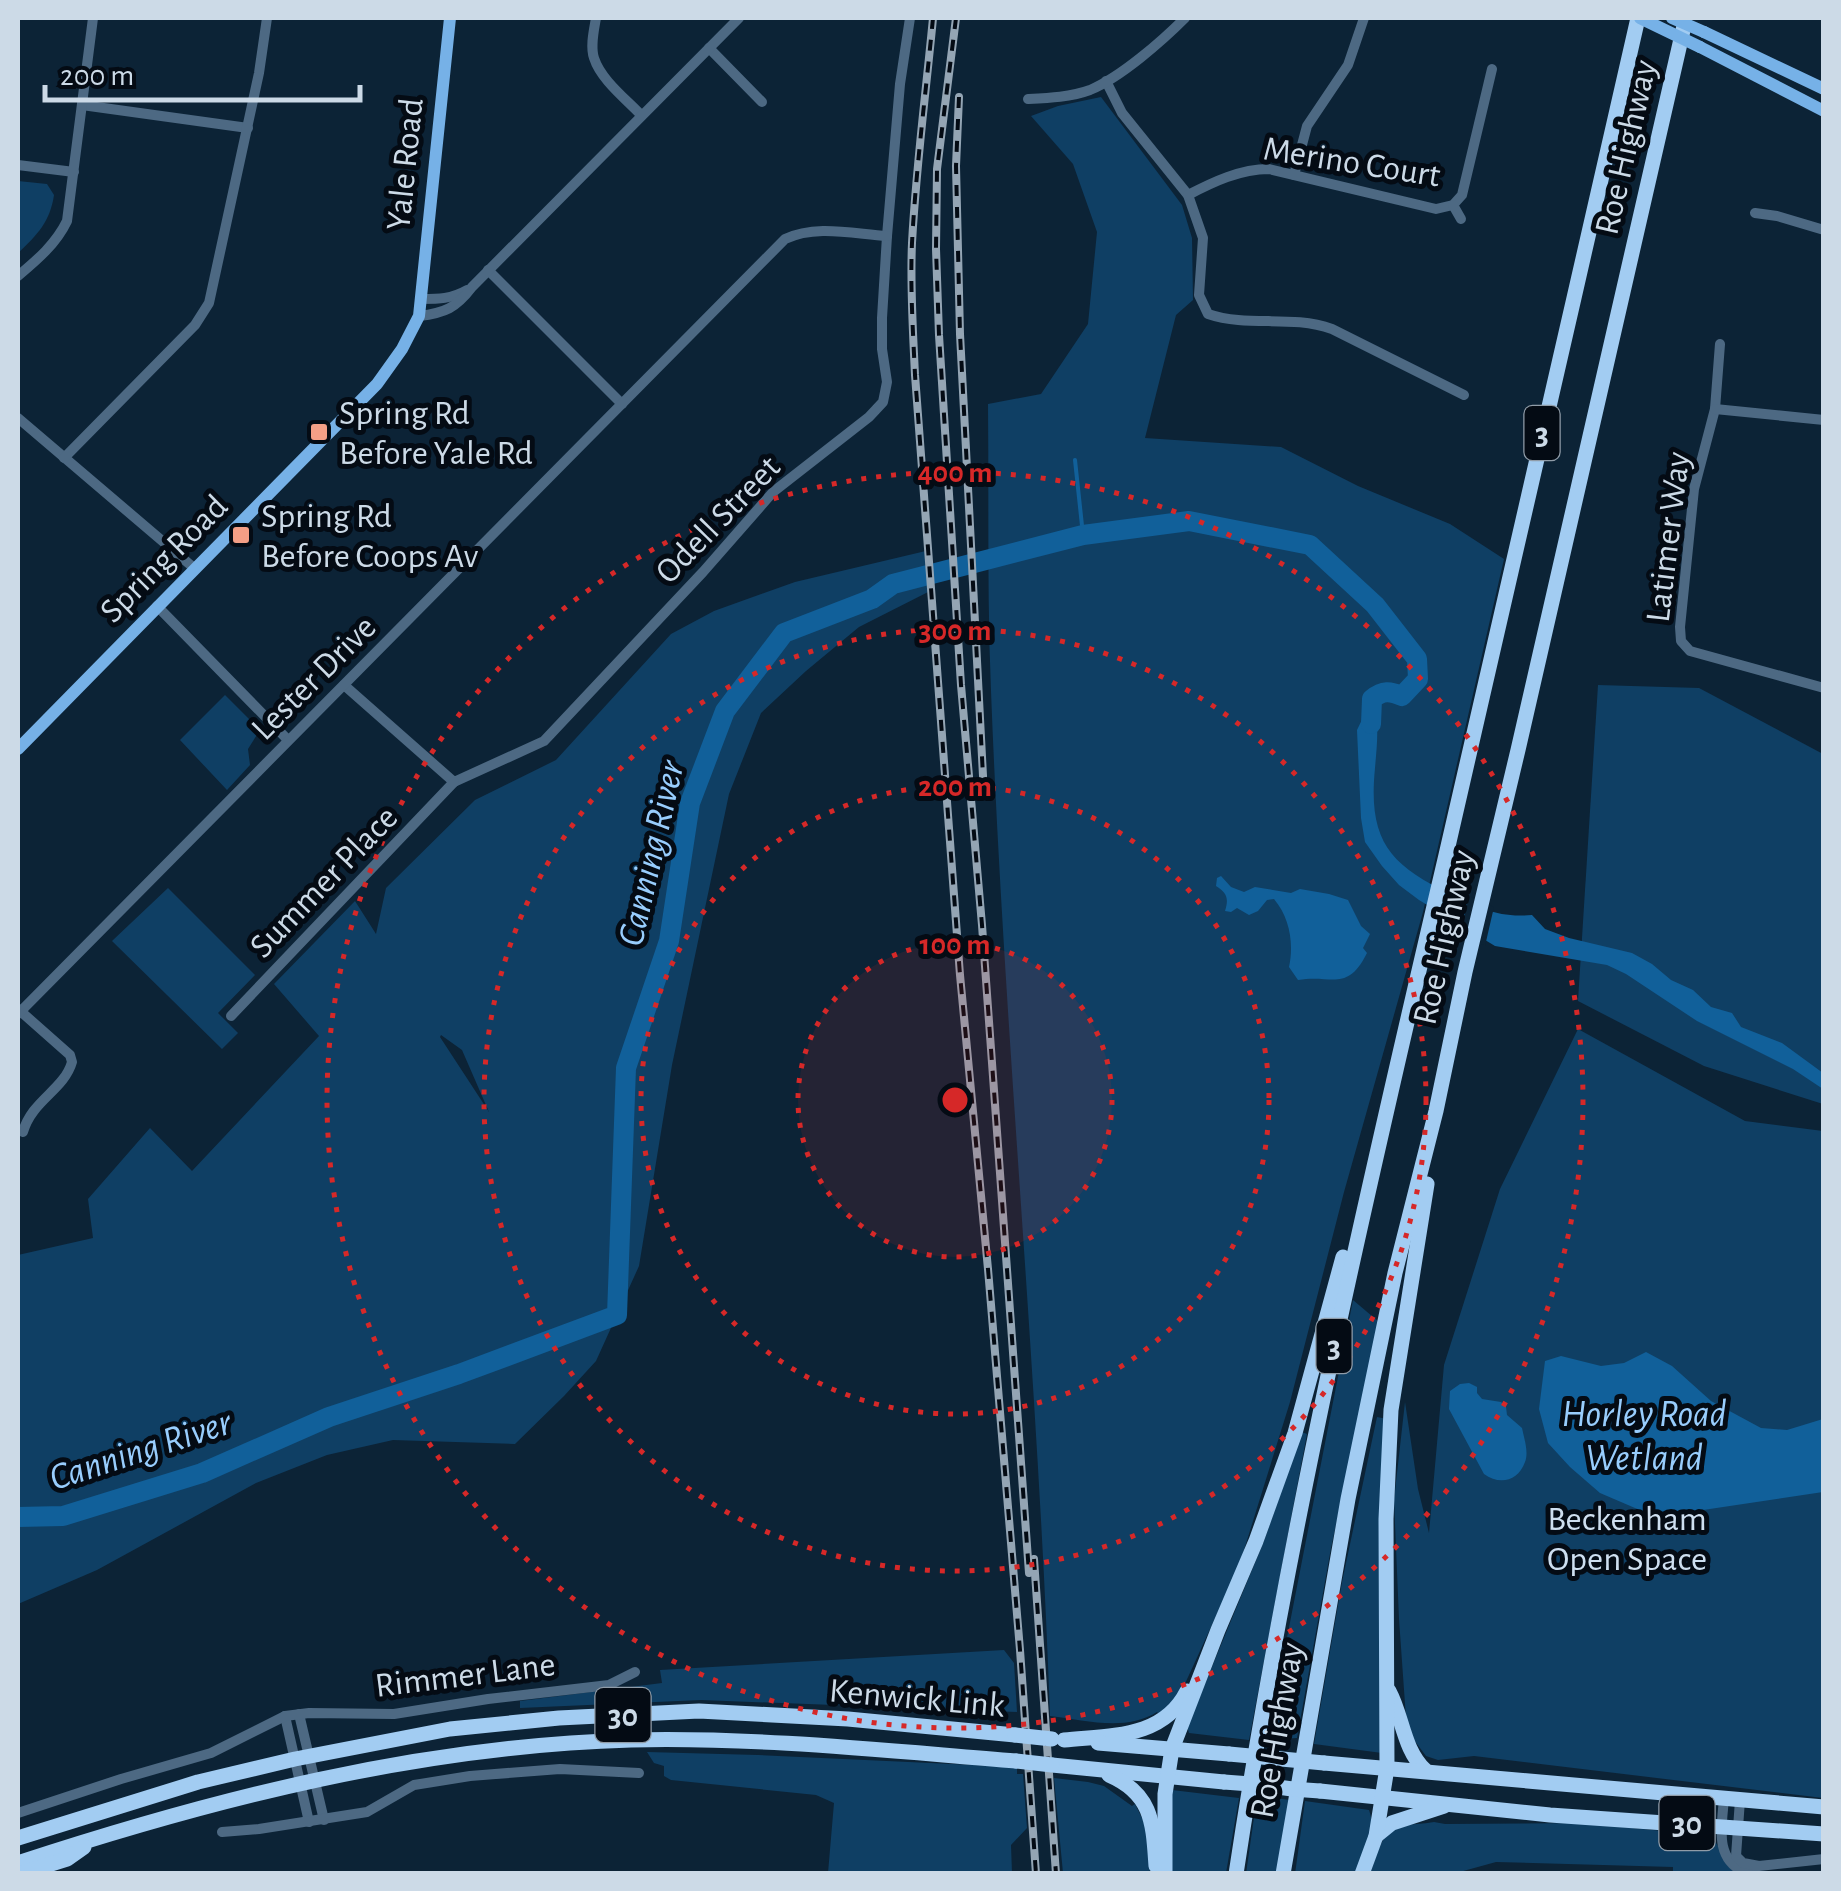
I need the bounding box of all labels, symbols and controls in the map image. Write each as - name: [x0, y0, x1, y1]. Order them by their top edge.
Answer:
- scale bar: [45, 40, 360, 102]
- street label: Roe Highway: [1589, 57, 1664, 238]
- text: 200 m: [60, 61, 134, 91]
- street label: Yale Road: [381, 96, 430, 232]
- street label: Merino Court: [1261, 131, 1443, 194]
- place label: Spring Rd Before Yale Rd: [339, 396, 533, 471]
- road number: 3: [1524, 406, 1560, 460]
- marker: Spring Rd Before Yale Rd: [308, 421, 330, 443]
- street label: Odell Street: [649, 450, 787, 590]
- street label: Latimer Way: [1641, 450, 1696, 624]
- text: 400 m: [917, 458, 993, 488]
- street label: Spring Road: [94, 489, 235, 630]
- place label: Spring Rd Before Coops Av: [261, 499, 479, 574]
- marker: Spring Rd Before Coops Av: [230, 524, 252, 546]
- street label: Lester Drive: [245, 609, 383, 747]
- text: 300 m: [919, 616, 991, 646]
- water label: Canning River: [612, 756, 692, 950]
- text: 200 m: [918, 772, 992, 802]
- street label: Summer Place: [244, 800, 405, 965]
- street label: Roe Highway: [1407, 847, 1482, 1028]
- text: 100 m: [920, 930, 990, 960]
- centre of rings: [937, 1082, 973, 1118]
- road number: 3: [1316, 1319, 1352, 1373]
- water label: Horley Road Wetland: [1562, 1396, 1727, 1478]
- water label: Canning River: [45, 1403, 238, 1498]
- park label: Beckenham Open Space: [1547, 1502, 1707, 1577]
- street label: Roe Highway: [1245, 1640, 1310, 1821]
- street label: Rimmer Lane: [373, 1647, 557, 1704]
- street label: Kenwick Link: [828, 1673, 1006, 1724]
- road number: 30: [596, 1688, 650, 1742]
- road number: 30: [1660, 1796, 1714, 1850]

